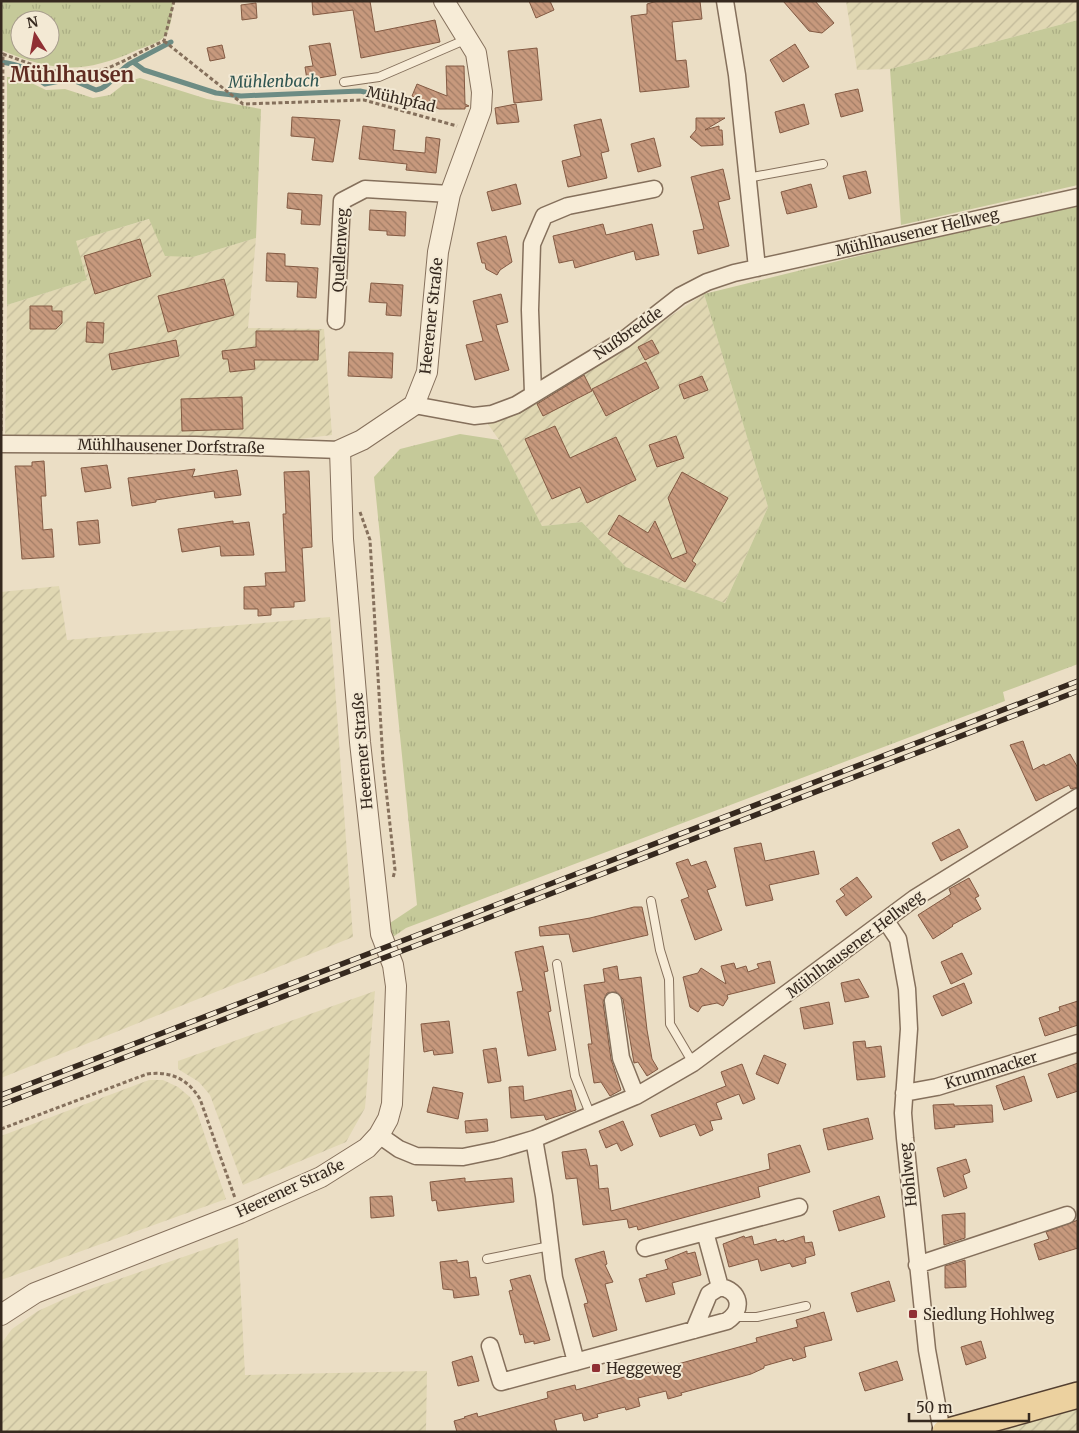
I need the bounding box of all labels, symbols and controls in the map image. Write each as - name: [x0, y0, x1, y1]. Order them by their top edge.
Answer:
- north arrow: [10, 10, 60, 60]
- text: N: [25, 12, 40, 32]
- district label: Mühlhausen: [10, 62, 134, 87]
- water label: Mühlenbach: [227, 70, 320, 92]
- street label: Mühlpfad: [365, 82, 437, 116]
- street label: Mühlhausener Hellweg: [834, 204, 1000, 260]
- street label: Quellenweg: [328, 207, 352, 293]
- street label: Heerener Straße: [415, 257, 447, 375]
- street label: Nußbredde: [590, 302, 666, 364]
- street label: Mühlhausener Dorfstraße: [77, 435, 265, 457]
- street label: Heerener Straße: [347, 692, 377, 810]
- street label: Mühlhausener Hellweg: [783, 886, 927, 1002]
- street label: Krummacker: [942, 1047, 1040, 1093]
- street label: Hohlweg: [895, 1142, 921, 1208]
- street label: Heerener Straße: [233, 1155, 347, 1221]
- place label: Siedlung Hohlweg: [923, 1305, 1054, 1324]
- marker: Siedlung Hohlweg: [907, 1308, 919, 1320]
- place label: Heggeweg: [606, 1359, 681, 1378]
- marker: Heggeweg: [590, 1362, 602, 1374]
- scale bar: [909, 1390, 1029, 1422]
- text: 50 m: [916, 1398, 953, 1417]

